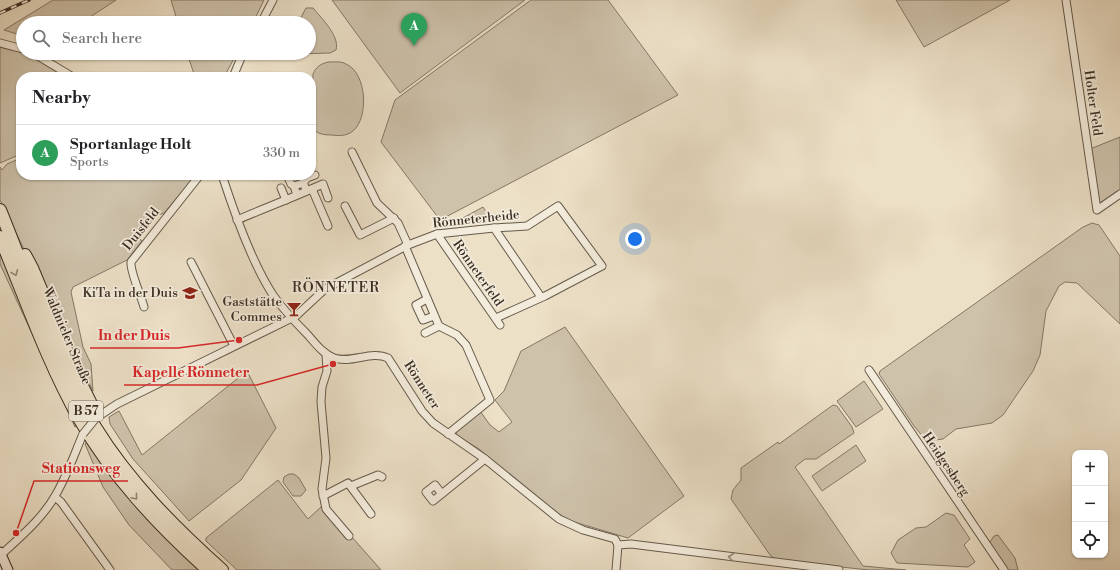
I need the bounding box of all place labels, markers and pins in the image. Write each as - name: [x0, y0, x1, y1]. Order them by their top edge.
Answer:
- pin: A: [401, 13, 427, 46]
- school or university icon: KiTa in der Duis: [181, 284, 199, 302]
- place label: KiTa in der Duis: [82, 285, 178, 301]
- place label: Gaststätte Commes: [223, 294, 282, 325]
- bar icon: Gaststätte Commes: [285, 300, 303, 318]
- callout: In der Duis: [90, 322, 178, 348]
- callout: Kapelle Rönneter: [124, 359, 257, 385]
- callout: Stationsweg: [34, 455, 128, 481]

